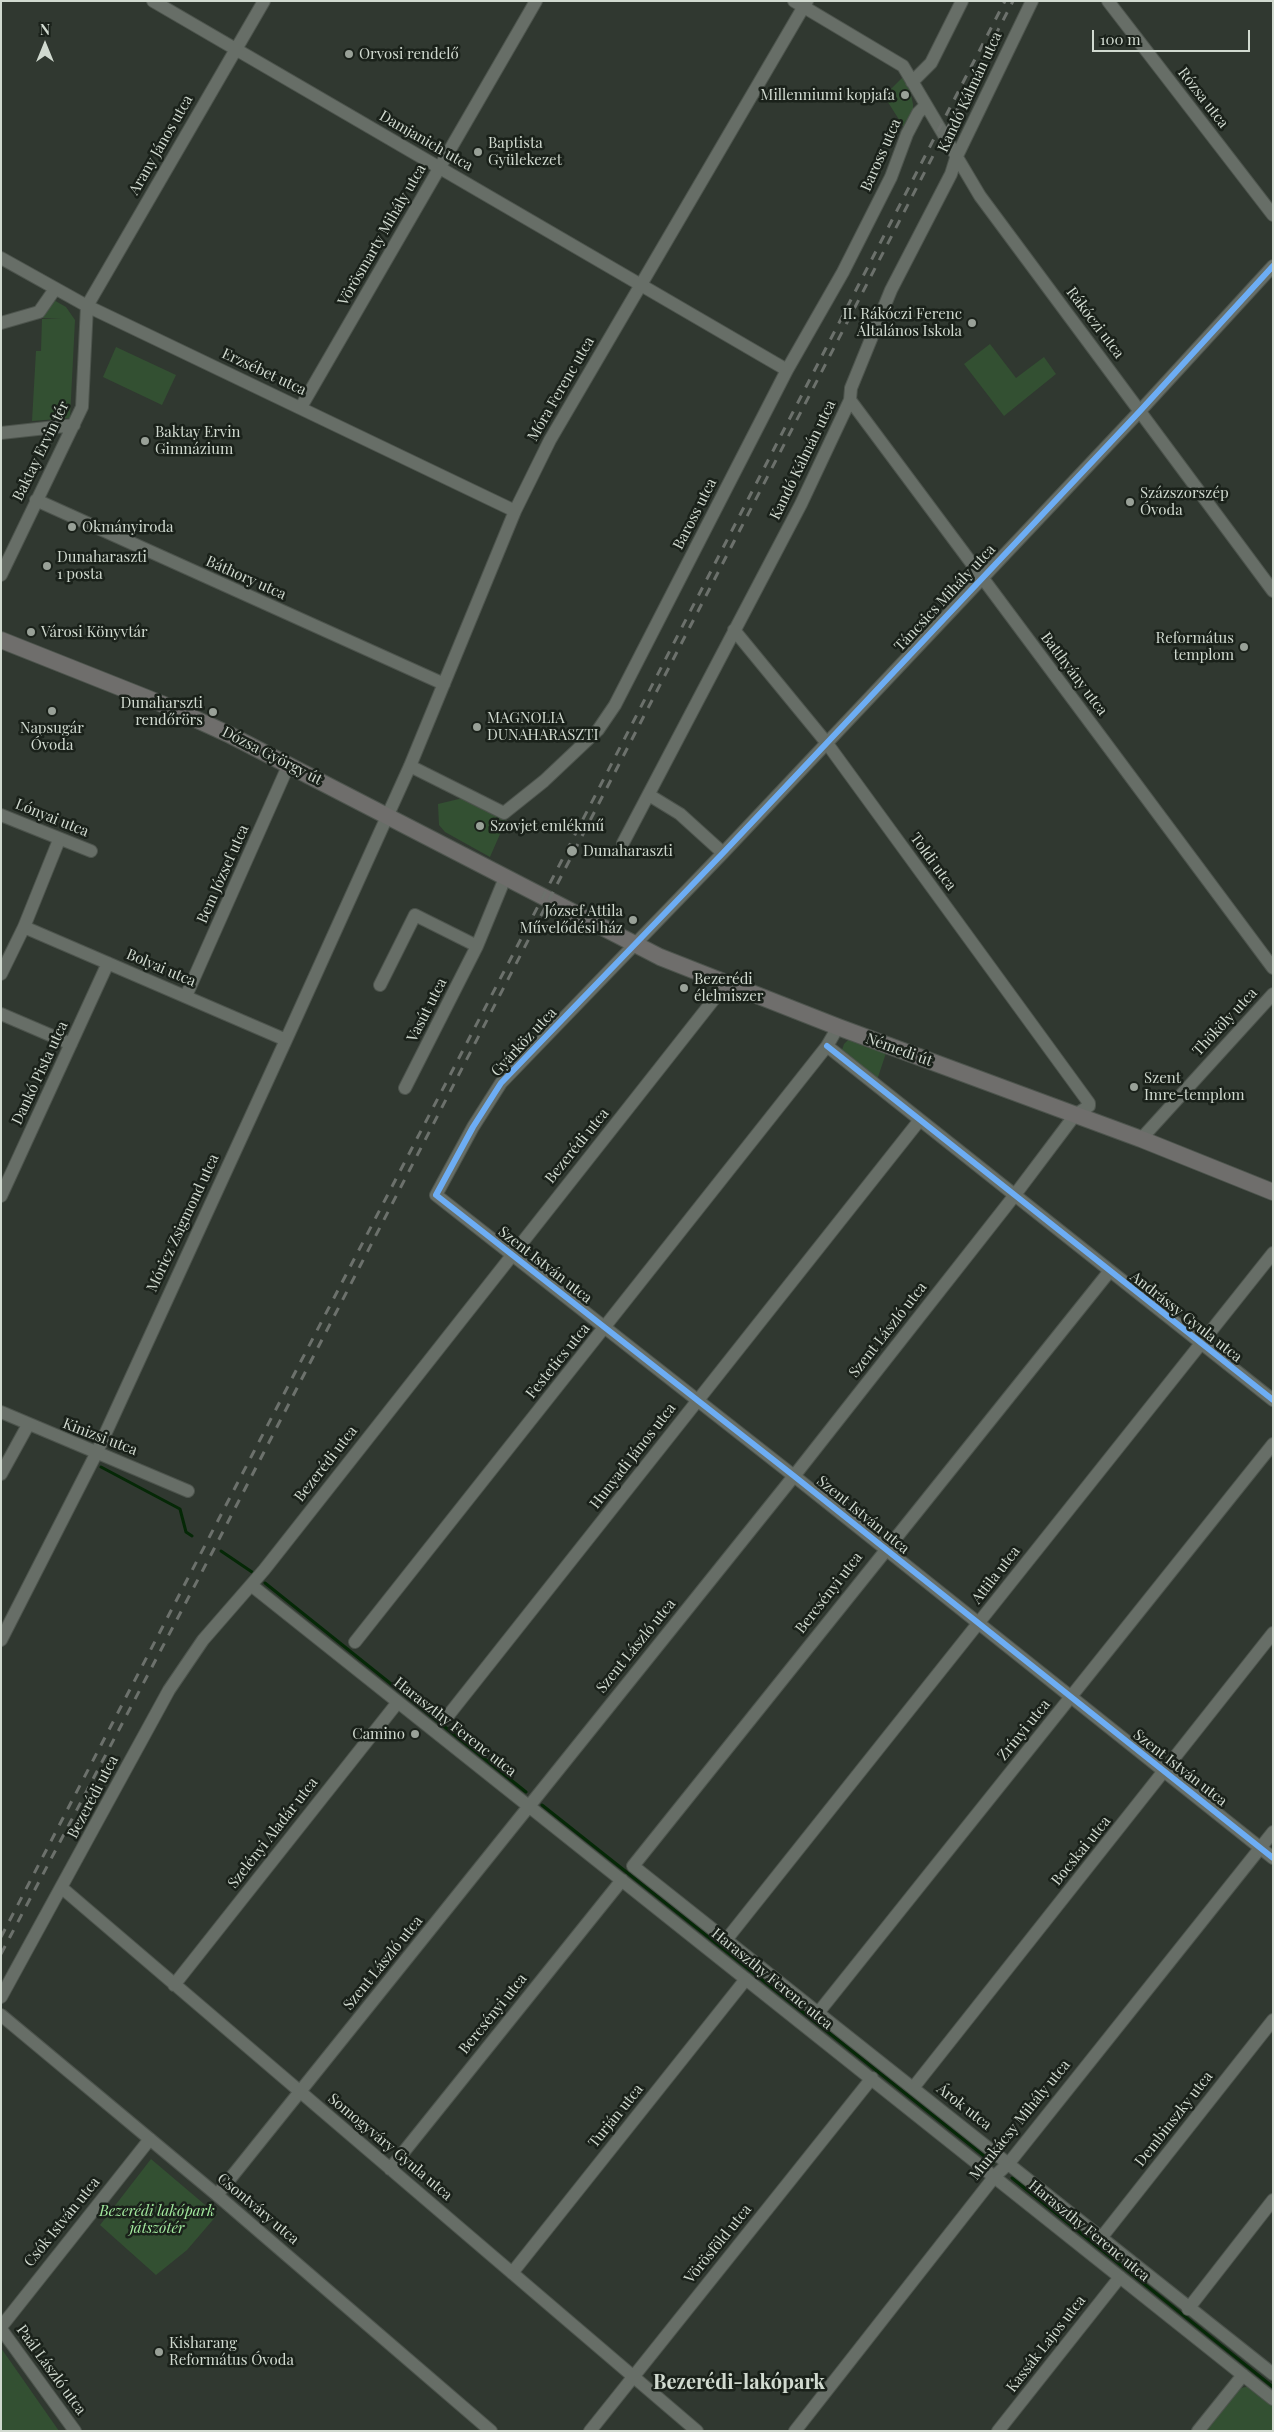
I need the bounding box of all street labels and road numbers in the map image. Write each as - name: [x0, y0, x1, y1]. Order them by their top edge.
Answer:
- street label: Kandó Kálmán utca: [934, 29, 1006, 155]
- street label: Rózsa utca: [1174, 64, 1232, 132]
- street label: Arany János utca: [125, 92, 197, 198]
- street label: Damjanich utca: [376, 107, 476, 175]
- street label: Baross utca: [857, 116, 905, 194]
- street label: Vörösmarty Mihály utca: [334, 161, 430, 309]
- street label: Rákóczi utca: [1062, 284, 1128, 362]
- street label: Móra Ferenc utca: [524, 334, 598, 444]
- street label: Erzsébet utca: [219, 345, 309, 399]
- street label: Kandó Kálmán utca: [766, 397, 840, 523]
- street label: Baktay Ervin tér: [9, 398, 73, 504]
- street label: Baross utca: [669, 475, 721, 553]
- street label: Táncsics Mihály utca: [891, 541, 999, 655]
- street label: Báthory utca: [203, 552, 289, 604]
- street label: Batthyány utca: [1037, 629, 1111, 719]
- street label: Dózsa György út: [219, 723, 325, 789]
- street label: Lónyai utca: [13, 795, 91, 841]
- street label: Bem József utca: [193, 822, 253, 926]
- street label: Toldi utca: [906, 830, 960, 894]
- street label: Bolyai utca: [124, 945, 198, 991]
- street label: Vasút utca: [403, 975, 451, 1045]
- street label: Thököly utca: [1189, 984, 1261, 1060]
- street label: Gyárköz utca: [488, 1004, 560, 1080]
- street label: Dankó Pista utca: [8, 1018, 72, 1128]
- street label: Némedi út: [863, 1030, 935, 1070]
- street label: Bezerédi utca: [541, 1105, 613, 1187]
- street label: Móricz Zsigmond utca: [143, 1151, 223, 1295]
- street label: Szent István utca: [495, 1223, 595, 1307]
- street label: Andrássy Gyula utca: [1126, 1268, 1246, 1366]
- street label: Szent László utca: [845, 1279, 931, 1381]
- street label: Festetics utca: [522, 1320, 594, 1402]
- street label: Hunyadi János utca: [586, 1400, 680, 1512]
- street label: Kinizsi utca: [60, 1415, 140, 1459]
- street label: Bezerédi utca: [291, 1423, 361, 1505]
- street label: Szent István utca: [813, 1472, 913, 1558]
- street label: Attila utca: [968, 1543, 1024, 1607]
- street label: Bercsényi utca: [792, 1549, 866, 1637]
- street label: Szent László utca: [593, 1595, 679, 1697]
- street label: Haraszthy Ferenc utca: [390, 1674, 520, 1780]
- street label: Zrínyi utca: [994, 1696, 1054, 1764]
- street label: Szent István utca: [1130, 1726, 1230, 1810]
- street label: Bezerédi utca: [64, 1752, 122, 1842]
- street label: Szelényi Aladár utca: [224, 1774, 322, 1892]
- street label: Bocskai utca: [1048, 1813, 1114, 1889]
- street label: Szent László utca: [340, 1912, 426, 2014]
- street label: Haraszthy Ferenc utca: [708, 1925, 836, 2033]
- street label: Bercsényi utca: [455, 1970, 531, 2058]
- street label: Munkácsy Mihály utca: [966, 2056, 1074, 2184]
- street label: Dembinszky utca: [1131, 2068, 1217, 2170]
- street label: Árok utca: [933, 2080, 995, 2134]
- street label: Turján utca: [585, 2081, 647, 2151]
- street label: Somogyváry Gyula utca: [324, 2090, 456, 2204]
- street label: Csontváry utca: [214, 2170, 302, 2248]
- street label: Csók István utca: [20, 2173, 104, 2271]
- street label: Haraszthy Ferenc utca: [1025, 2177, 1153, 2285]
- street label: Vörösföld utca: [681, 2201, 755, 2287]
- street label: Kassák Lajos utca: [1003, 2292, 1089, 2396]
- street label: Paál László utca: [12, 2322, 90, 2418]

